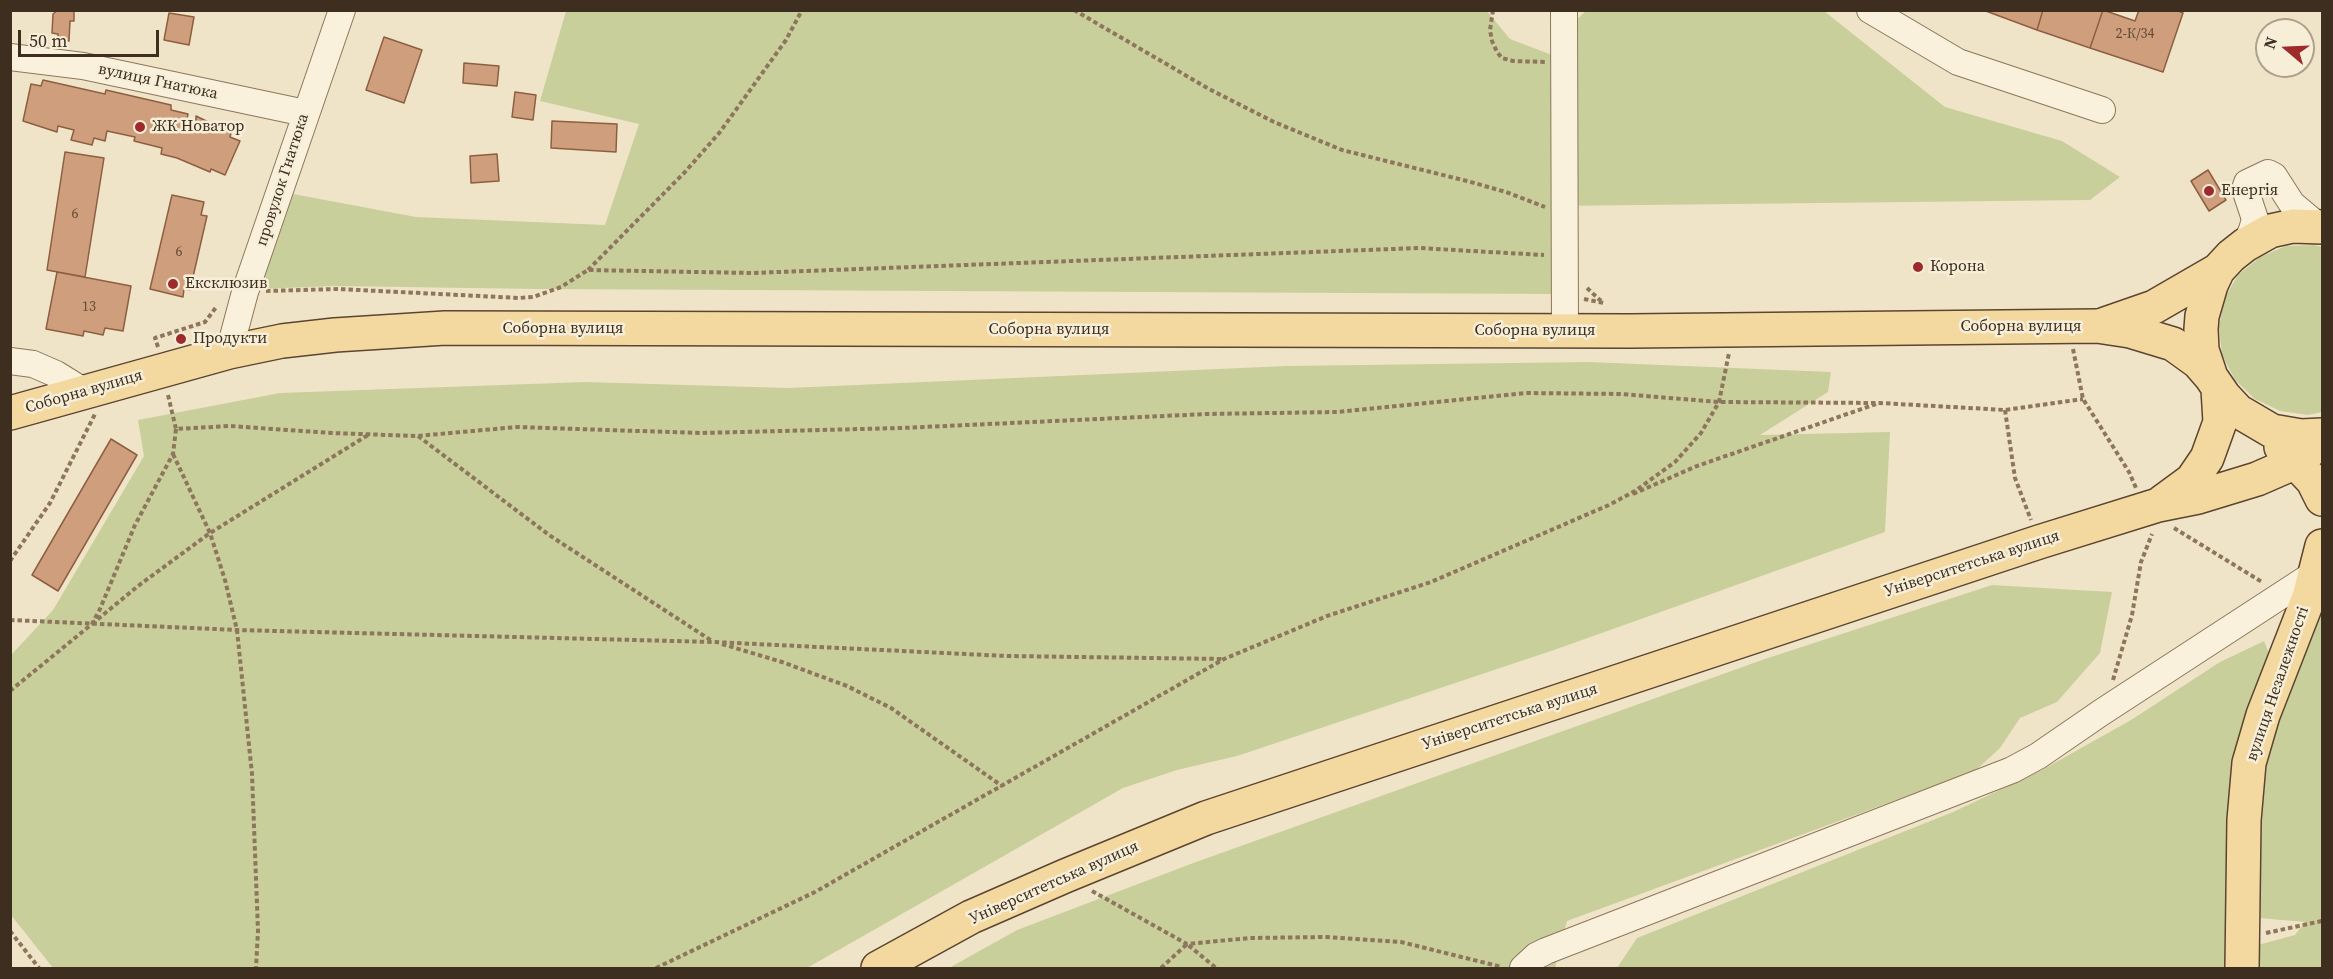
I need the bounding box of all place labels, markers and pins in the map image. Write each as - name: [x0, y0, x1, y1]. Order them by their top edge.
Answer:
- place label: ЖК Новатор: [152, 117, 244, 137]
- marker: ЖК Новатор: [133, 120, 147, 134]
- place label: Енергія: [2221, 181, 2278, 201]
- marker: Енергія: [2202, 184, 2216, 198]
- place label: Корона: [1930, 257, 1985, 277]
- marker: Корона: [1911, 260, 1925, 274]
- place label: Ексклюзив: [185, 274, 267, 294]
- marker: Ексклюзив: [166, 277, 180, 291]
- place label: Продукти: [193, 329, 267, 349]
- marker: Продукти: [174, 332, 188, 346]

